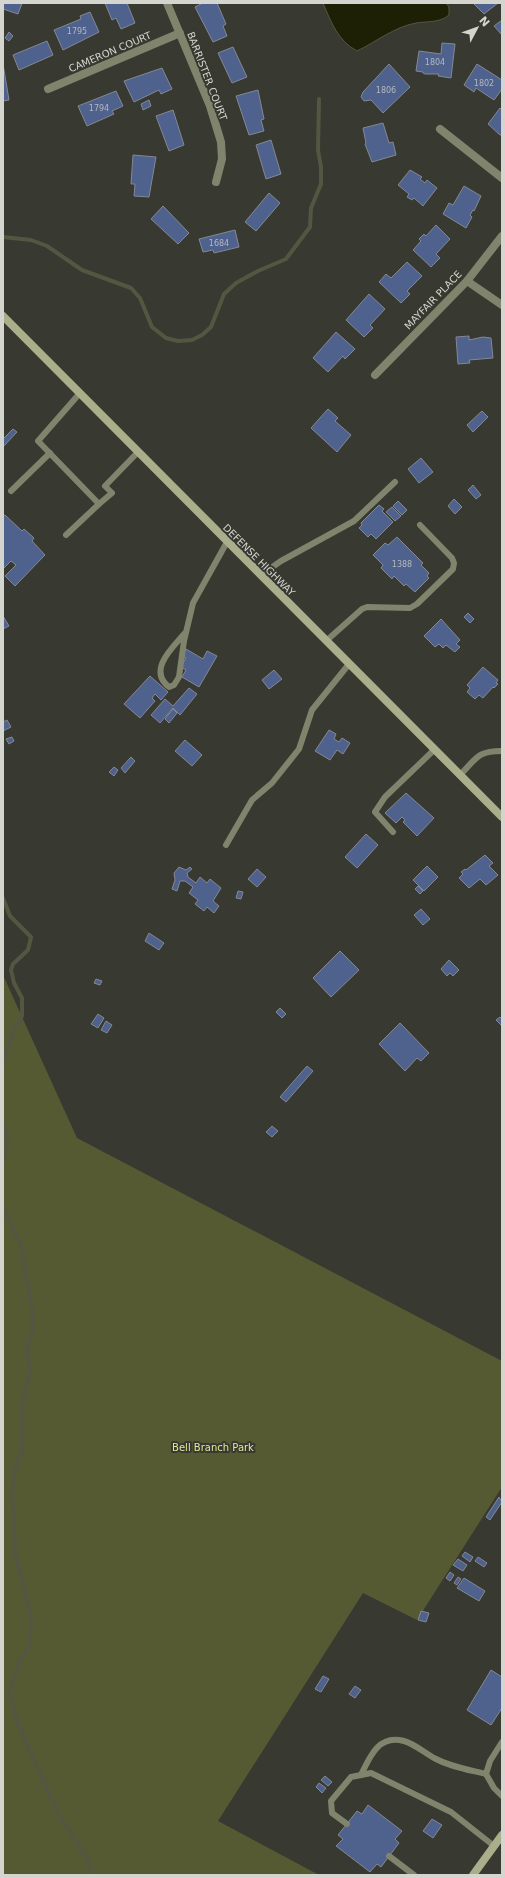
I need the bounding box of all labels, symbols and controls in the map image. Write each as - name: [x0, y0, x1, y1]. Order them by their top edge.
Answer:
- north arrow: [457, 8, 497, 48]
- text: N: [476, 14, 492, 30]
- house number: 1795: [67, 27, 87, 36]
- street label: CAMERON COURT: [67, 29, 154, 74]
- street label: BARRISTER COURT: [185, 30, 229, 123]
- house number: 1804: [425, 58, 445, 67]
- house number: 1802: [474, 79, 494, 88]
- house number: 1806: [376, 86, 396, 95]
- house number: 1794: [89, 104, 109, 113]
- house number: 1684: [209, 239, 229, 248]
- street label: MAYFAIR PLACE: [402, 268, 464, 332]
- street label: DEFENSE HIGHWAY: [221, 522, 298, 599]
- house number: 1388: [392, 560, 412, 569]
- park label: Bell Branch Park: [172, 1442, 254, 1453]

